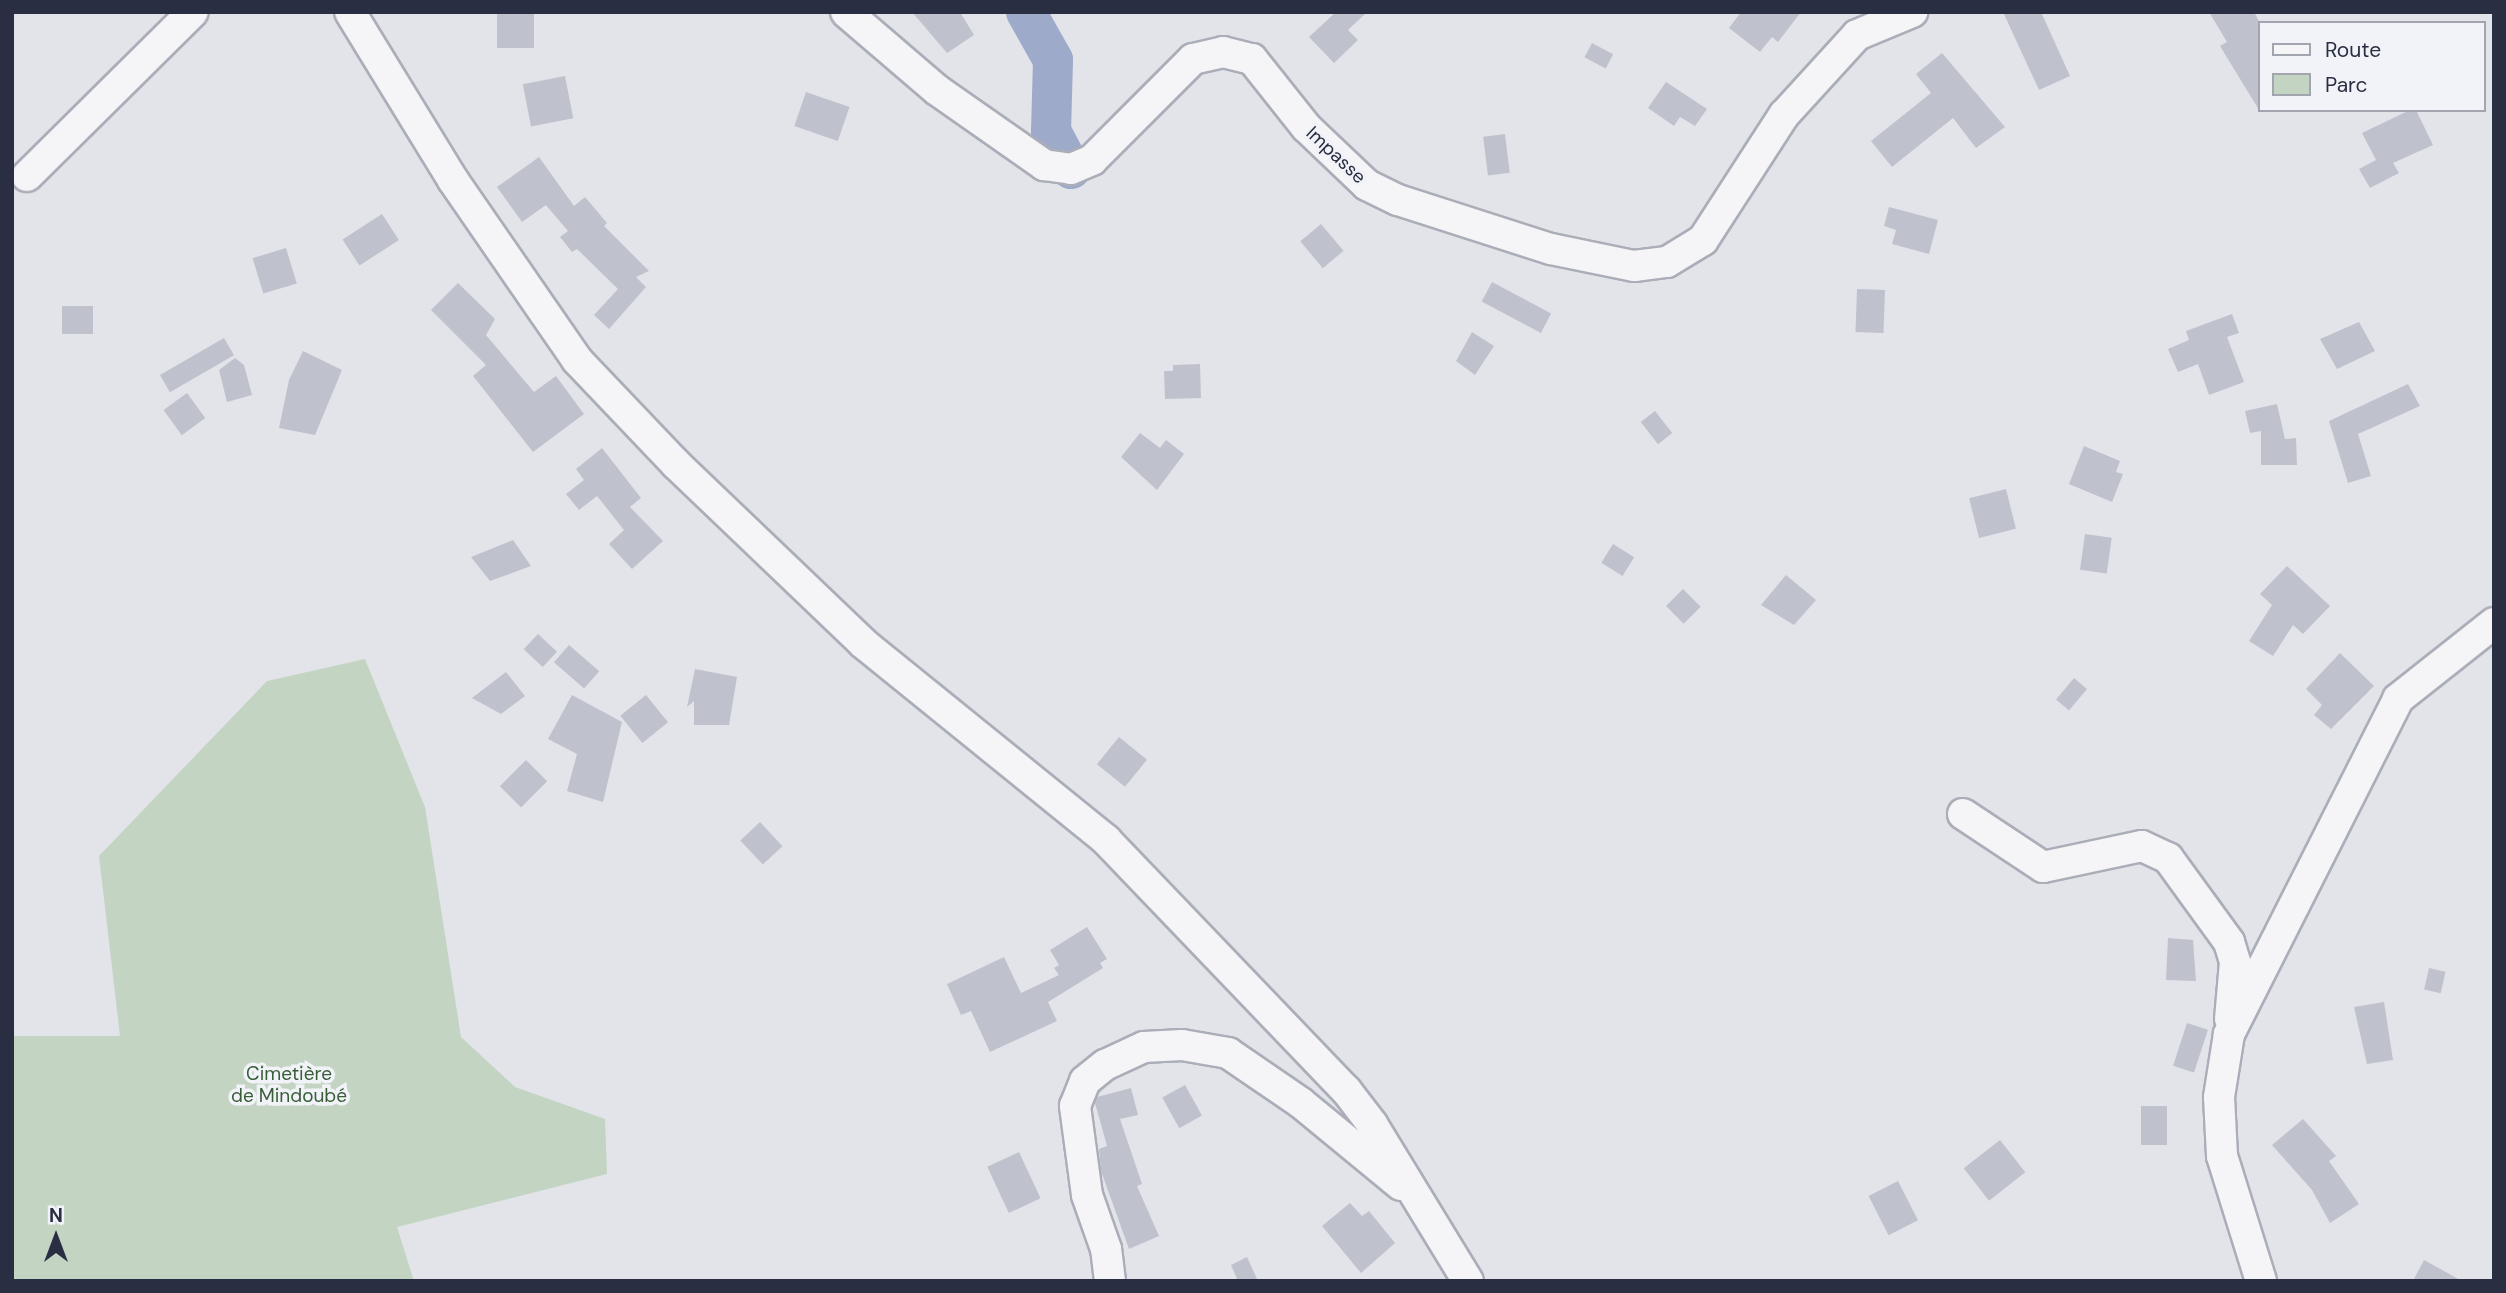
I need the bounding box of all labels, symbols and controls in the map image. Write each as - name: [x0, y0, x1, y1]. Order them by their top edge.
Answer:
- legend: [2258, 21, 2485, 112]
- text: Route: [2325, 36, 2381, 64]
- text: Parc: [2325, 71, 2368, 99]
- street label: Impasse: [1301, 122, 1371, 188]
- park label: Cimetière de Mindoubé: [231, 1063, 347, 1107]
- north arrow: [21, 1202, 91, 1272]
- text: N: [49, 1203, 63, 1228]

